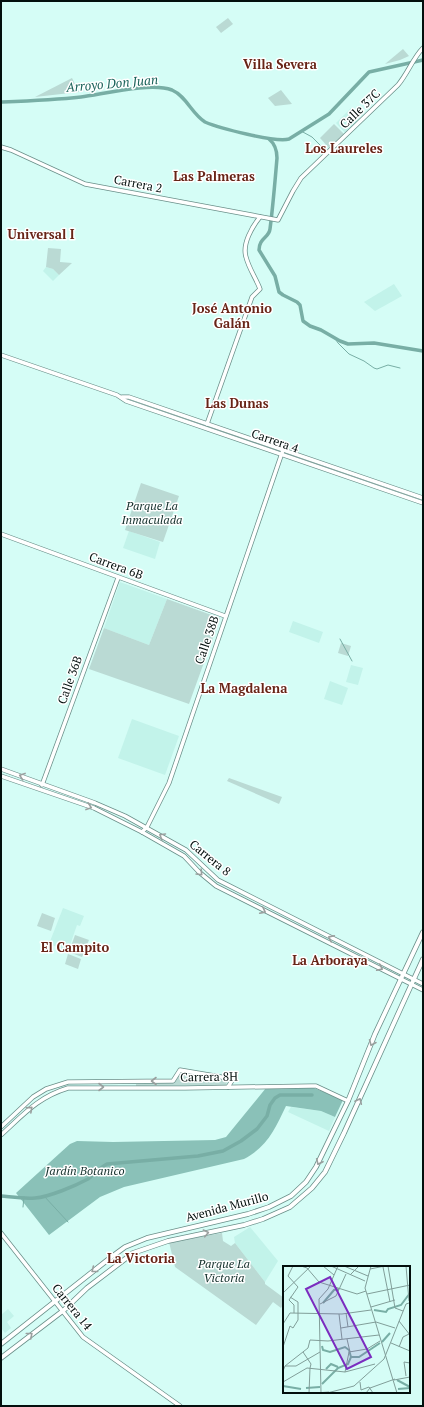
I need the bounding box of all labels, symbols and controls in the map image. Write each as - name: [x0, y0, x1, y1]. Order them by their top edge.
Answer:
- district label: Villa Severa: [243, 55, 318, 73]
- water label: Arroyo Don Juan: [64, 70, 159, 96]
- street label: Calle 37C: [336, 86, 383, 131]
- district label: Los Laureles: [305, 139, 383, 157]
- district label: Las Palmeras: [173, 167, 255, 185]
- street label: Carrera 2: [113, 171, 164, 196]
- district label: Universal I: [7, 225, 75, 243]
- district label: José Antonio Galán: [192, 299, 272, 332]
- district label: Las Dunas: [205, 394, 269, 412]
- street label: Carrera 4: [250, 425, 301, 456]
- park label: Parque La Inmaculada: [121, 498, 183, 527]
- street label: Carrera 6B: [87, 549, 145, 582]
- street label: Calle 38B: [191, 614, 222, 666]
- street label: Calle 36B: [54, 654, 85, 706]
- district label: La Magdalena: [201, 679, 288, 697]
- one-way arrow: [18, 773, 25, 781]
- one-way arrow: [86, 802, 93, 811]
- one-way arrow: [159, 833, 166, 840]
- street label: Carrera 8: [187, 836, 234, 879]
- one-way arrow: [195, 868, 203, 876]
- one-way arrow: [259, 906, 267, 914]
- one-way arrow: [328, 935, 335, 943]
- district label: El Campito: [41, 938, 110, 956]
- district label: La Arboraya: [292, 951, 369, 969]
- one-way arrow: [376, 964, 383, 971]
- one-way arrow: [368, 1039, 376, 1046]
- street label: Carrera 8H: [180, 1068, 238, 1085]
- one-way arrow: [151, 1077, 157, 1085]
- one-way arrow: [98, 1083, 104, 1091]
- one-way arrow: [354, 1097, 362, 1105]
- one-way arrow: [25, 1106, 33, 1113]
- one-way arrow: [316, 1157, 324, 1165]
- park label: Jardín Botanico: [44, 1163, 125, 1178]
- street label: Avenida Murillo: [184, 1188, 270, 1225]
- one-way arrow: [203, 1230, 209, 1238]
- district label: La Victoria: [107, 1249, 176, 1267]
- park label: Parque La Victoria: [197, 1256, 250, 1285]
- one-way arrow: [92, 1265, 99, 1272]
- inset map: [283, 1266, 410, 1393]
- street label: Carrera 14: [49, 1280, 96, 1333]
- one-way arrow: [25, 1333, 32, 1340]

